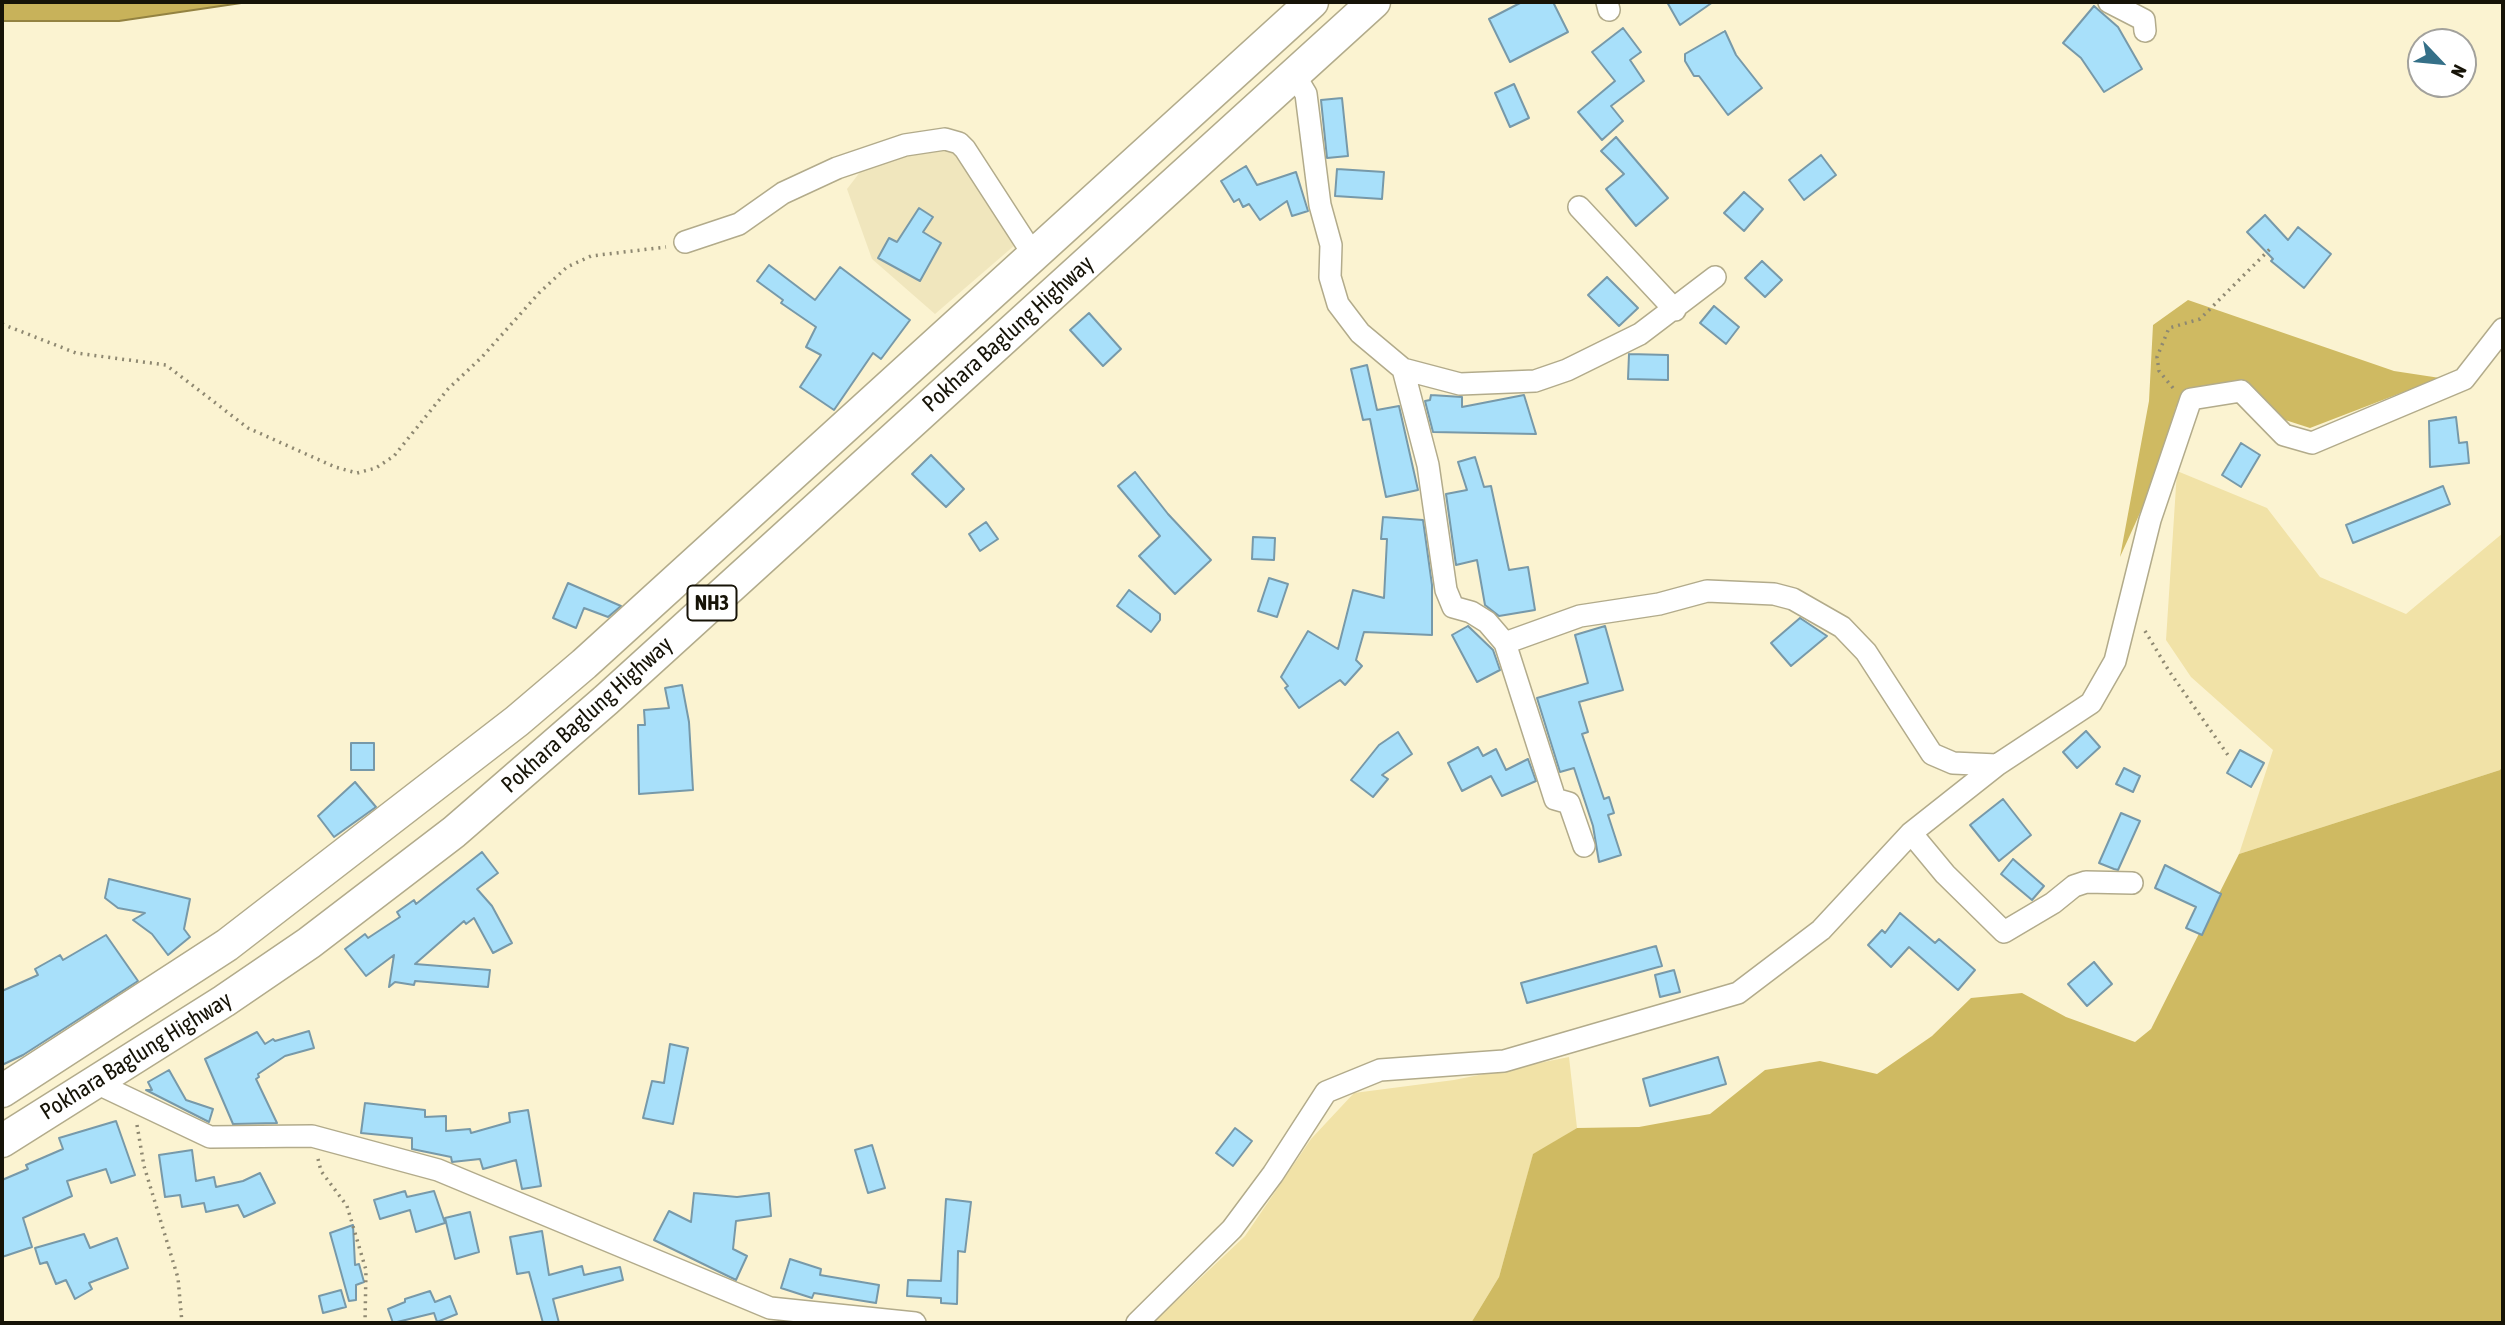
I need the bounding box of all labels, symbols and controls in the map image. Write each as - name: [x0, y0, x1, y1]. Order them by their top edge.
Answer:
- north arrow: [2407, 28, 2477, 98]
- text: N: [2447, 61, 2471, 81]
- street label: Pokhara Baglung Highway: [917, 250, 1099, 418]
- road number: NH3: [688, 586, 736, 620]
- street label: Pokhara Baglung Highway: [496, 631, 678, 799]
- street label: Pokhara Baglung Highway: [35, 986, 237, 1126]

